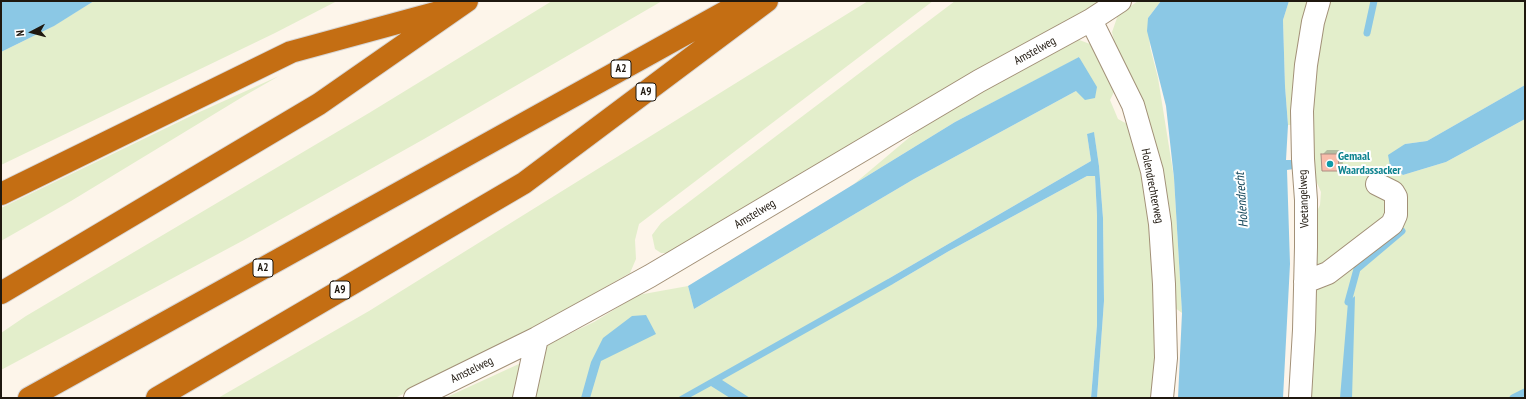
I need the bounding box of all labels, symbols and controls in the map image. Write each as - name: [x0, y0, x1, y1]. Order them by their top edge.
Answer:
- north arrow: [12, 12, 52, 52]
- text: N: [13, 30, 27, 37]
- street label: Amstelweg: [1012, 34, 1058, 68]
- road number: A2: [611, 60, 631, 78]
- road number: A9: [636, 83, 656, 101]
- street label: Holendrechterweg: [1138, 147, 1166, 225]
- place label: Gemaal Waardassacker: [1338, 150, 1401, 178]
- marker: Gemaal Waardassacker: [1325, 159, 1335, 169]
- street label: Voetangelweg: [1296, 170, 1312, 228]
- water label: Holendrecht: [1232, 172, 1252, 228]
- street label: Amstelweg: [732, 196, 778, 232]
- road number: A2: [253, 259, 273, 277]
- road number: A9: [330, 281, 350, 299]
- street label: Amstelweg: [448, 354, 496, 386]

